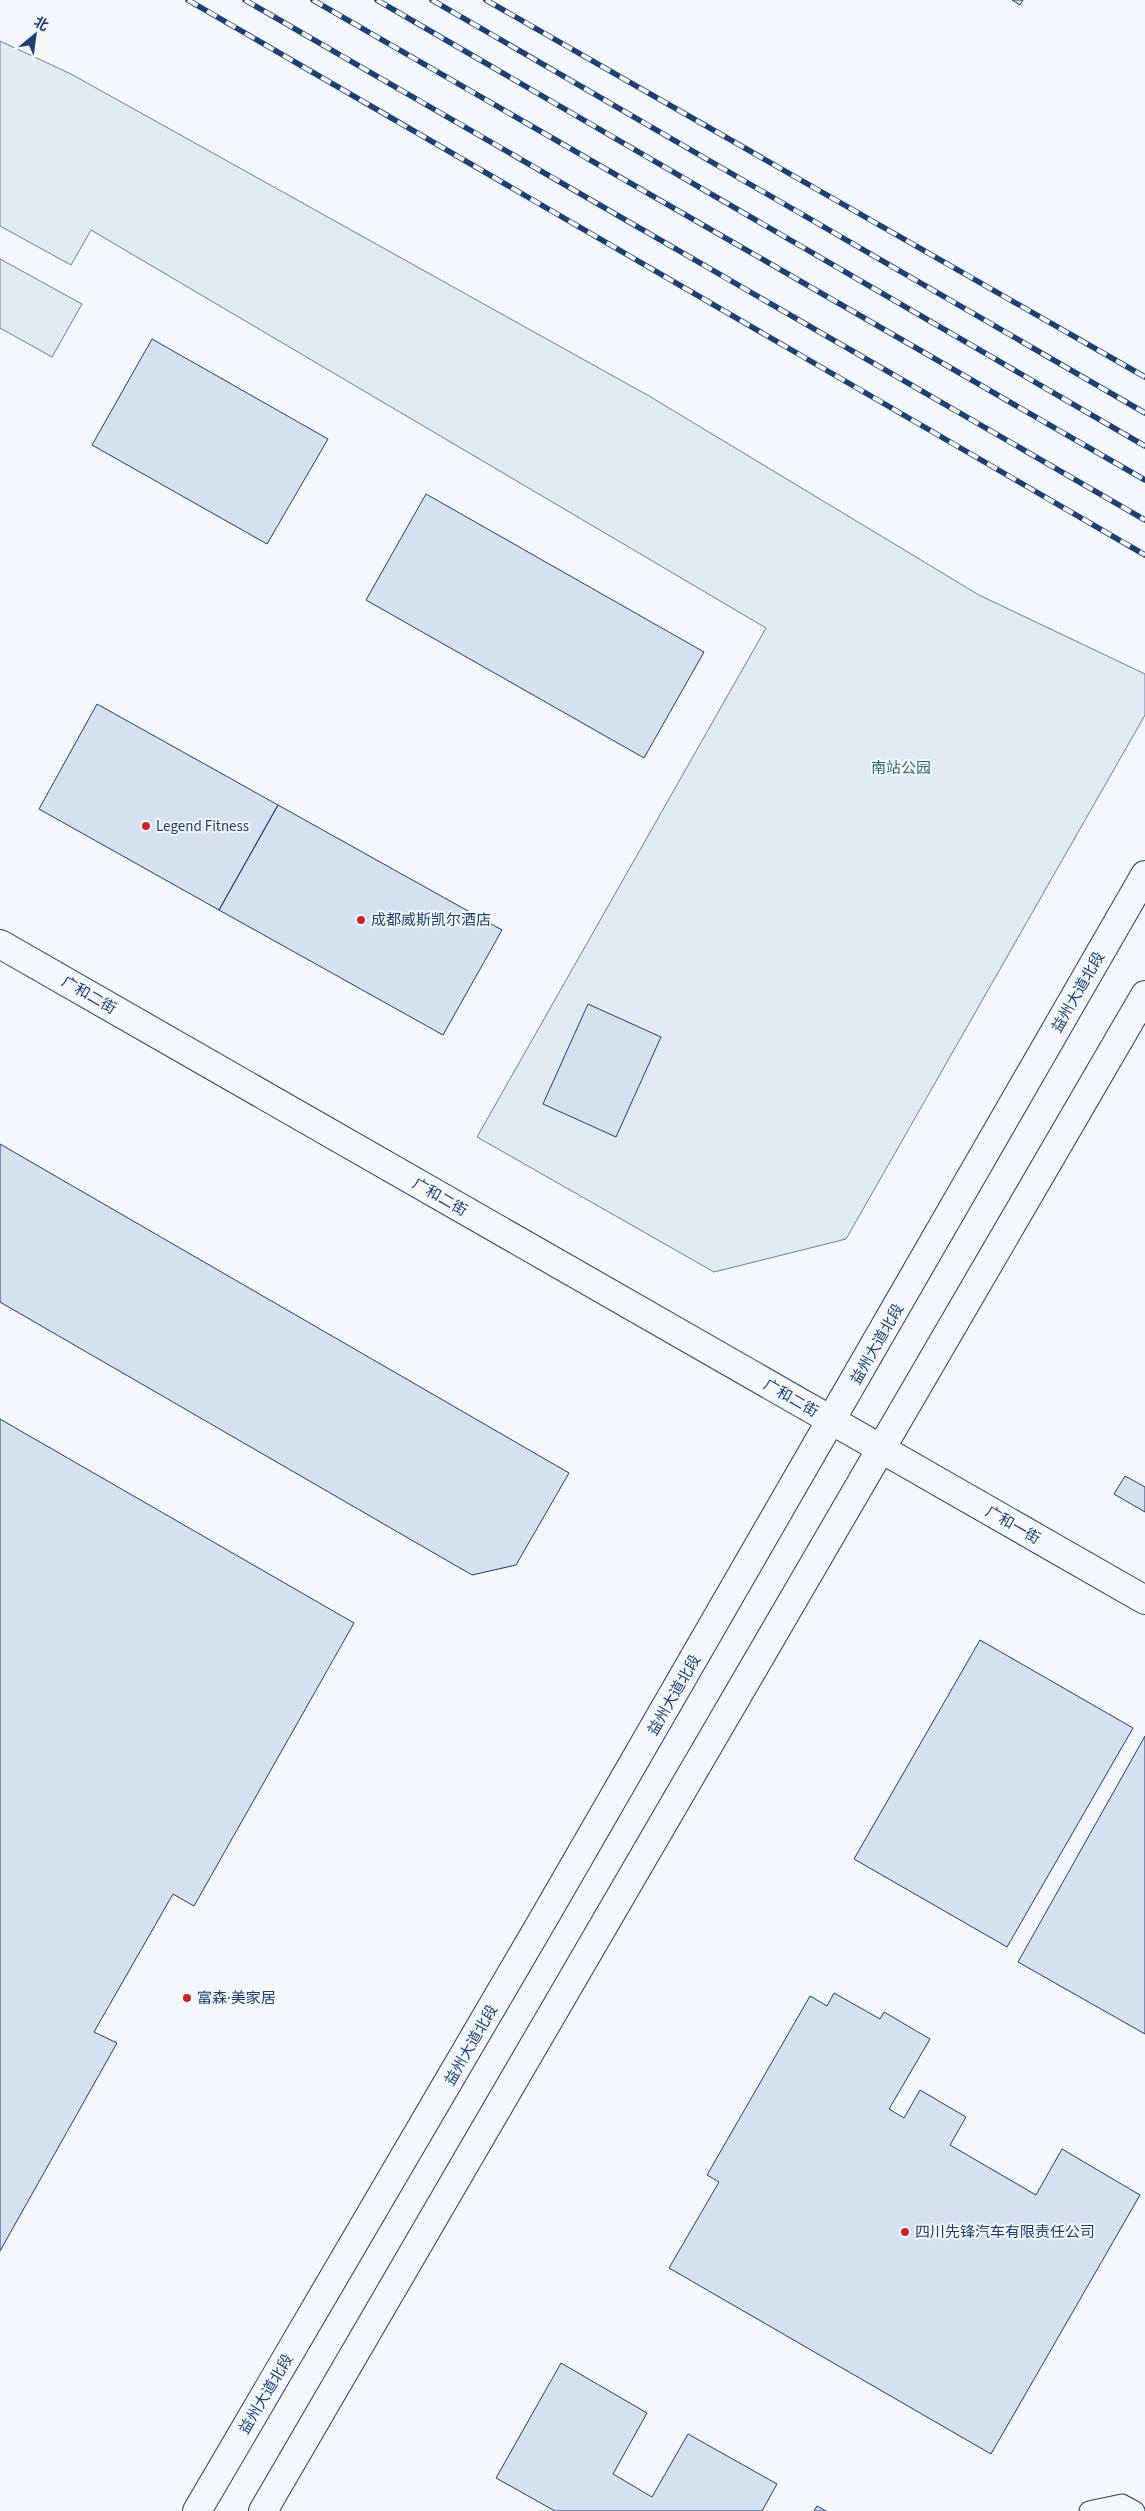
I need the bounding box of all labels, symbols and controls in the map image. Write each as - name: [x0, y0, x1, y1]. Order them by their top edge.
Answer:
- north arrow: [10, 10, 60, 60]
- text: 北: [30, 12, 52, 37]
- park label: 南站公园: [871, 758, 931, 779]
- place label: Legend Fitness: [156, 816, 249, 837]
- marker: Legend Fitness: [140, 820, 152, 832]
- place label: 成都威斯凯尔酒店: [371, 910, 491, 931]
- marker: 成都威斯凯尔酒店: [355, 914, 367, 926]
- street label: 益州大道北段: [1047, 948, 1110, 1036]
- street label: 广和二街: [58, 971, 120, 1020]
- street label: 广和二街: [409, 1173, 471, 1222]
- street label: 益州大道北段: [846, 1300, 909, 1388]
- street label: 广和二街: [760, 1374, 822, 1423]
- street label: 广和一街: [982, 1501, 1044, 1550]
- street label: 益州大道北段: [643, 1651, 706, 1739]
- place label: 富森·美家居: [197, 1988, 276, 2009]
- marker: 富森·美家居: [181, 1992, 193, 2004]
- street label: 益州大道北段: [440, 2001, 503, 2089]
- place label: 四川先锋汽车有限责任公司: [915, 2222, 1095, 2243]
- marker: 四川先锋汽车有限责任公司: [899, 2226, 911, 2238]
- street label: 益州大道北段: [234, 2350, 299, 2438]

